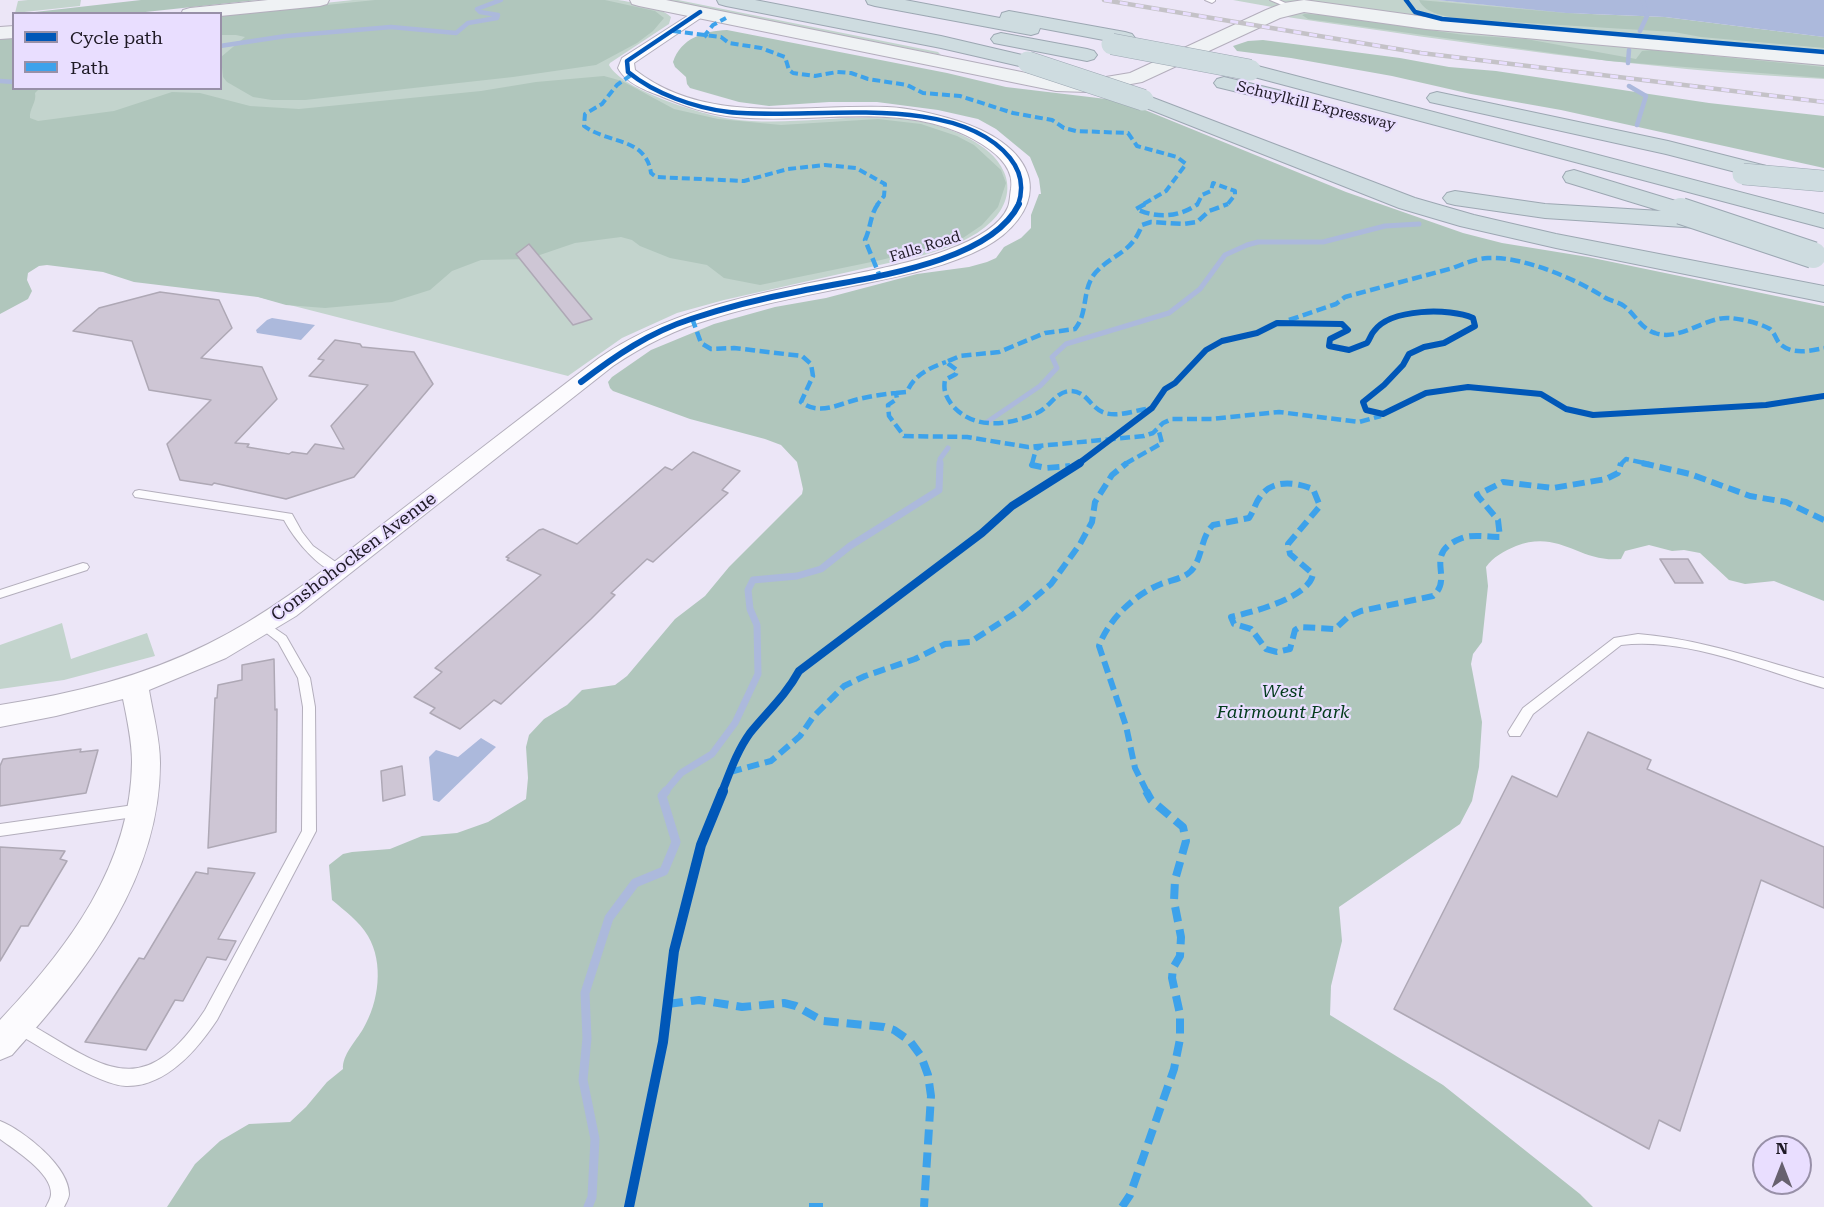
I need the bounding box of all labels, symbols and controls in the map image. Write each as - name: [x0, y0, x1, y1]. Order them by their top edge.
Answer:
- legend: [12, 12, 222, 90]
- text: Cycle path: [70, 27, 163, 48]
- text: Path: [70, 57, 109, 78]
- street label: Schuylkill Expressway: [1235, 78, 1397, 134]
- street label: Falls Road: [887, 228, 963, 266]
- street label: Conshohocken Avenue: [267, 488, 441, 626]
- park label: West Fairmount Park: [1216, 681, 1350, 724]
- north arrow: [1752, 1135, 1812, 1195]
- text: N: [1776, 1139, 1788, 1158]

